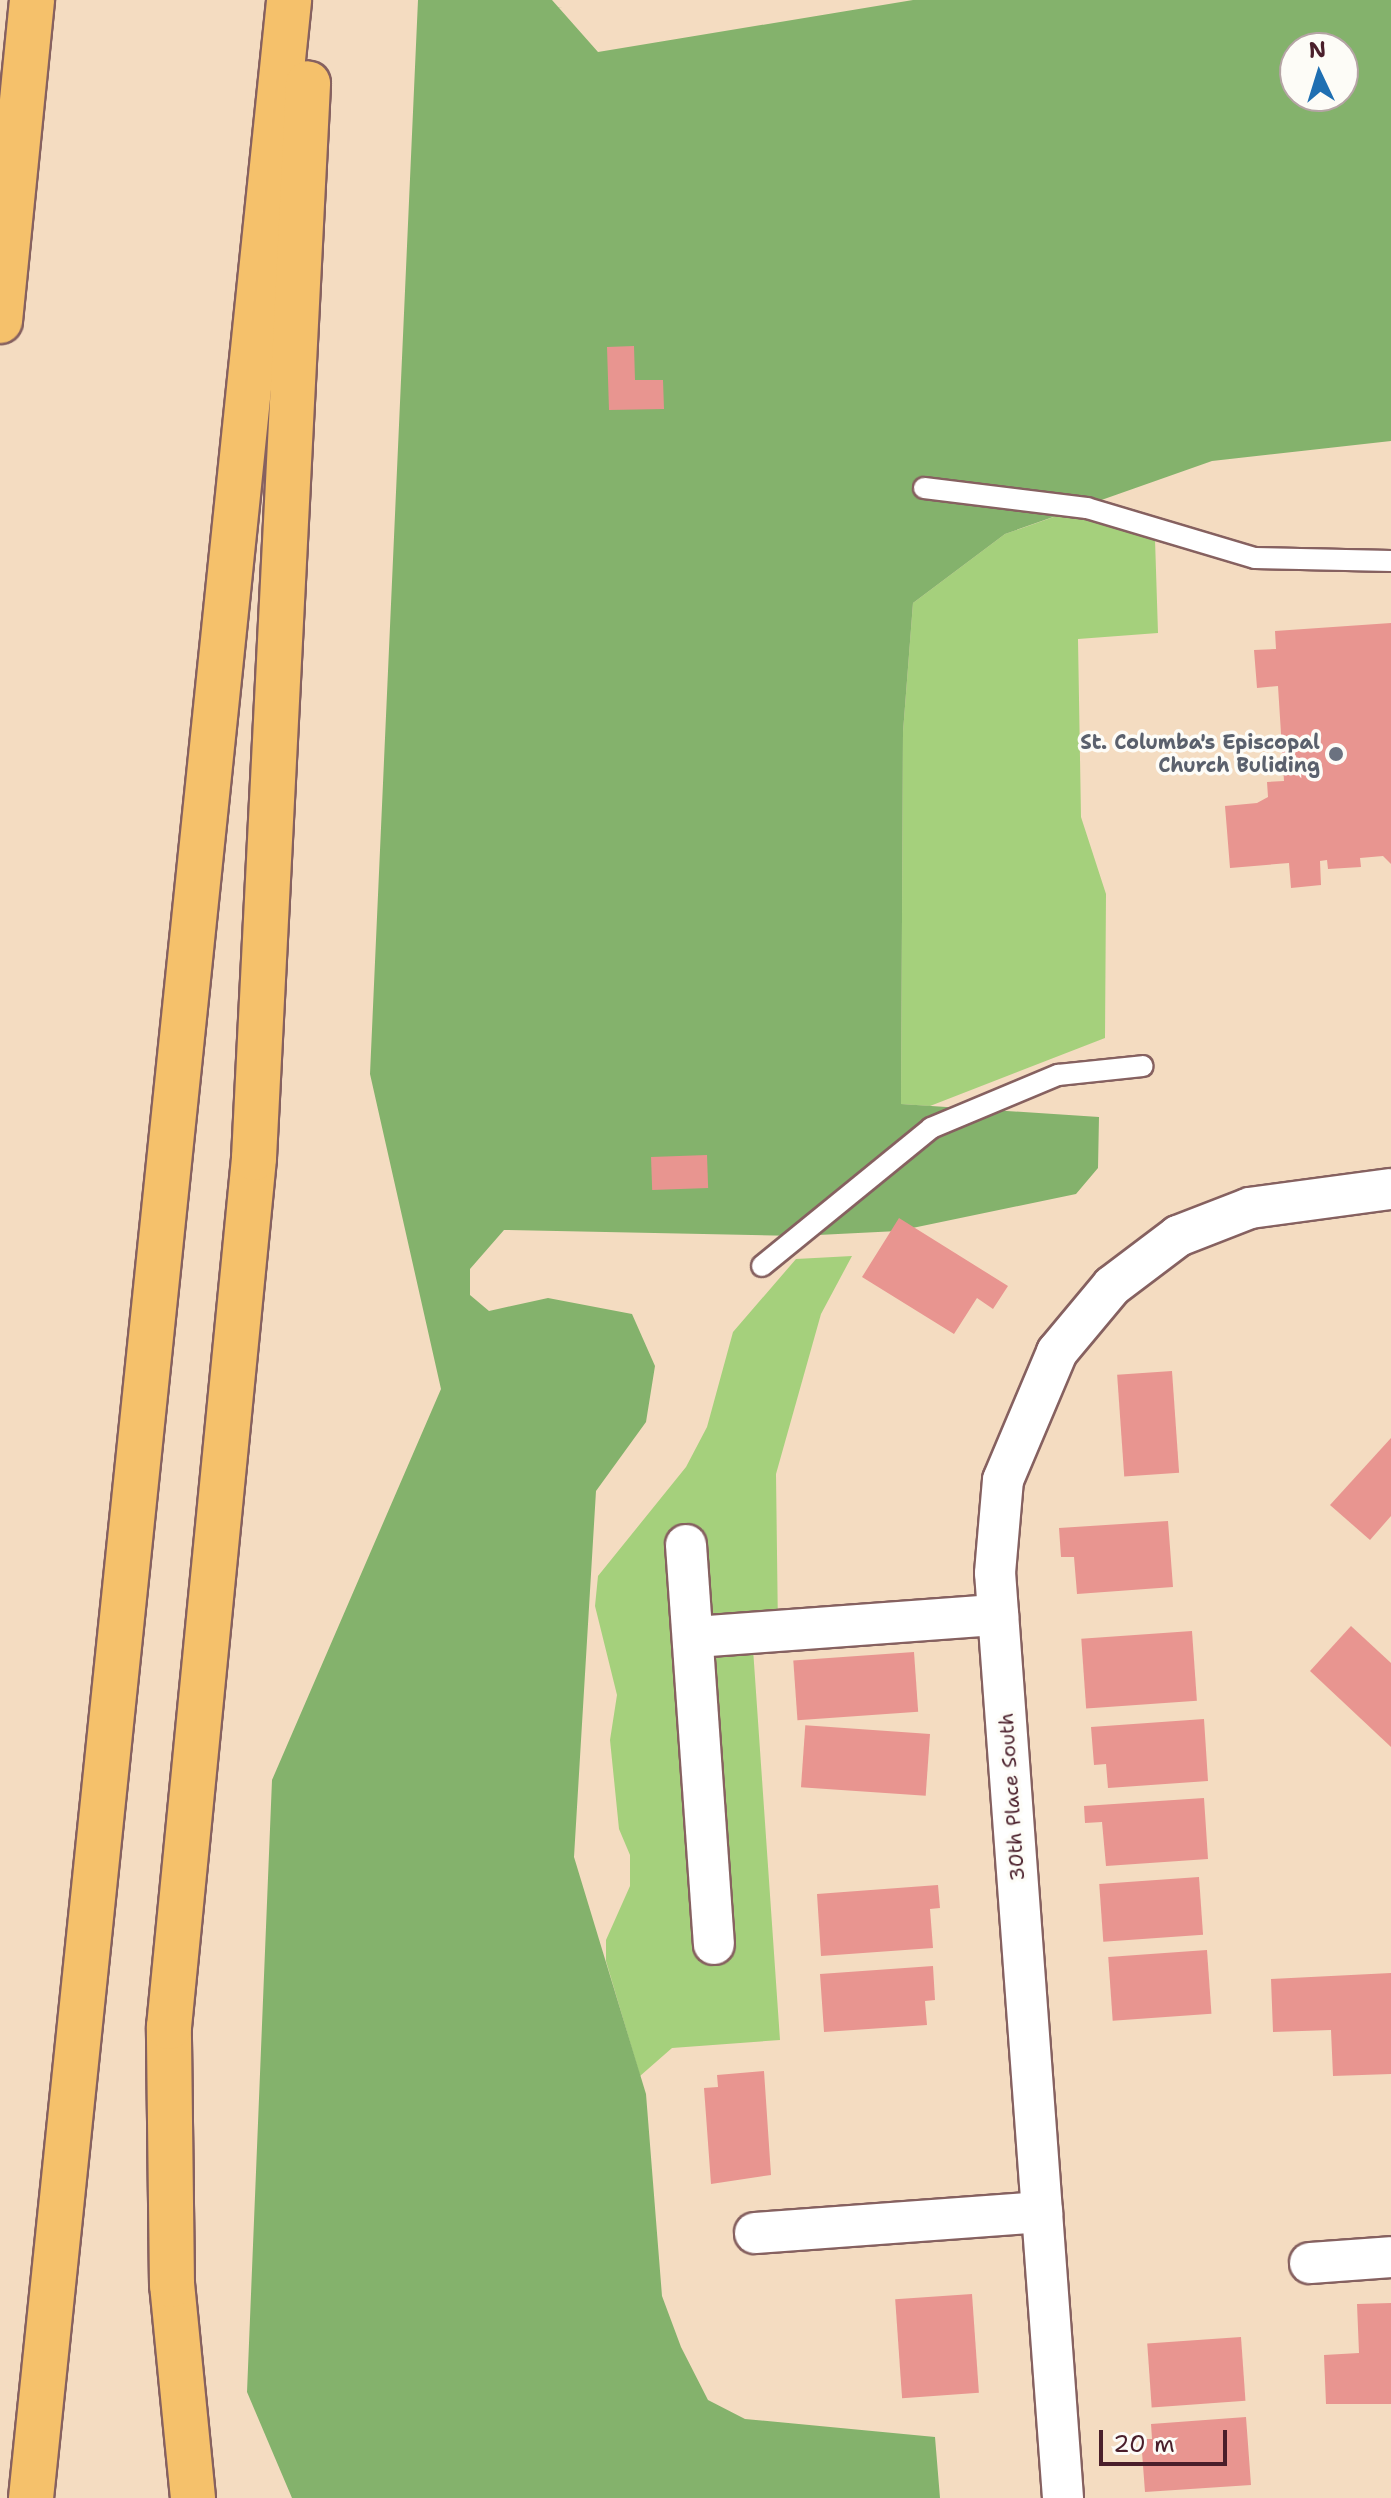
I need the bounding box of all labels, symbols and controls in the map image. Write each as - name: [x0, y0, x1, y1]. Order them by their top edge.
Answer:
- north arrow: [1279, 32, 1359, 112]
- text: N: [1308, 34, 1327, 65]
- place label: St. Columba's Episcopal Church Buliding: [1080, 730, 1320, 777]
- marker: St. Columba's Episcopal Church Buliding: [1327, 745, 1345, 763]
- street label: 30th Place South: [994, 1712, 1030, 1882]
- scale bar: [1103, 2414, 1231, 2464]
- text: 20 m: [1113, 2428, 1175, 2460]

